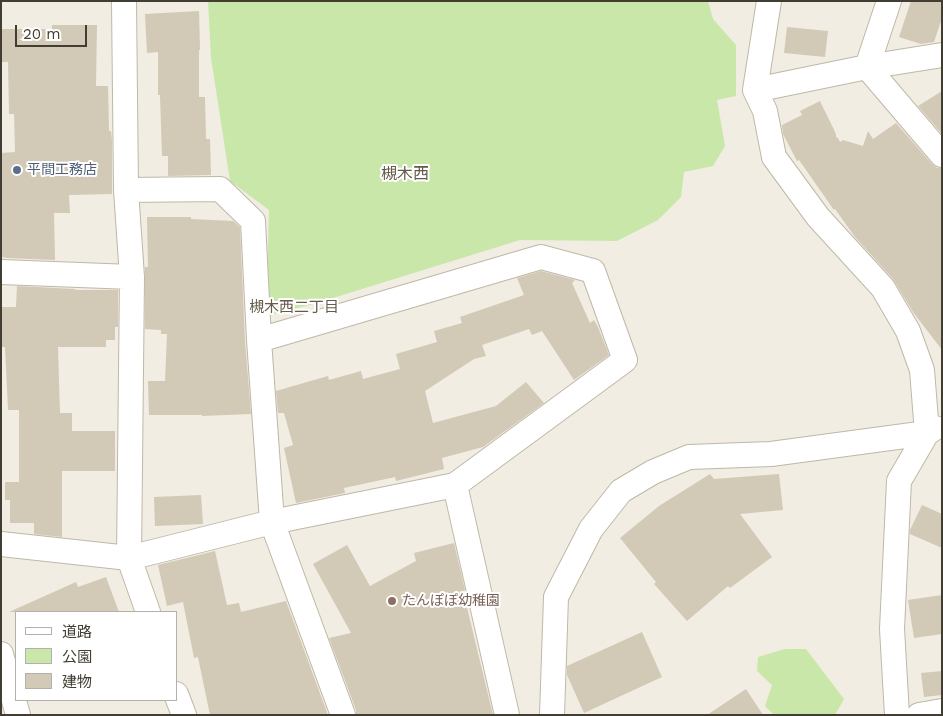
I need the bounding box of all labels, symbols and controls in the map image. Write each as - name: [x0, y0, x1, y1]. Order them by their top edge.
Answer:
- scale bar: [18, 15, 90, 47]
- text: 20 m: [23, 25, 61, 43]
- place label: 平間工務店: [27, 162, 97, 178]
- marker: 平間工務店: [11, 164, 23, 176]
- district label: 槻木西: [381, 164, 429, 184]
- district label: 槻木西二丁目: [249, 299, 339, 317]
- place label: たんぽぽ幼稚園: [402, 593, 500, 609]
- marker: たんぽぽ幼稚園: [386, 595, 398, 607]
- legend: [15, 611, 178, 701]
- text: 道路: [62, 623, 92, 641]
- text: 公園: [62, 648, 92, 666]
- text: 建物: [62, 673, 92, 691]

